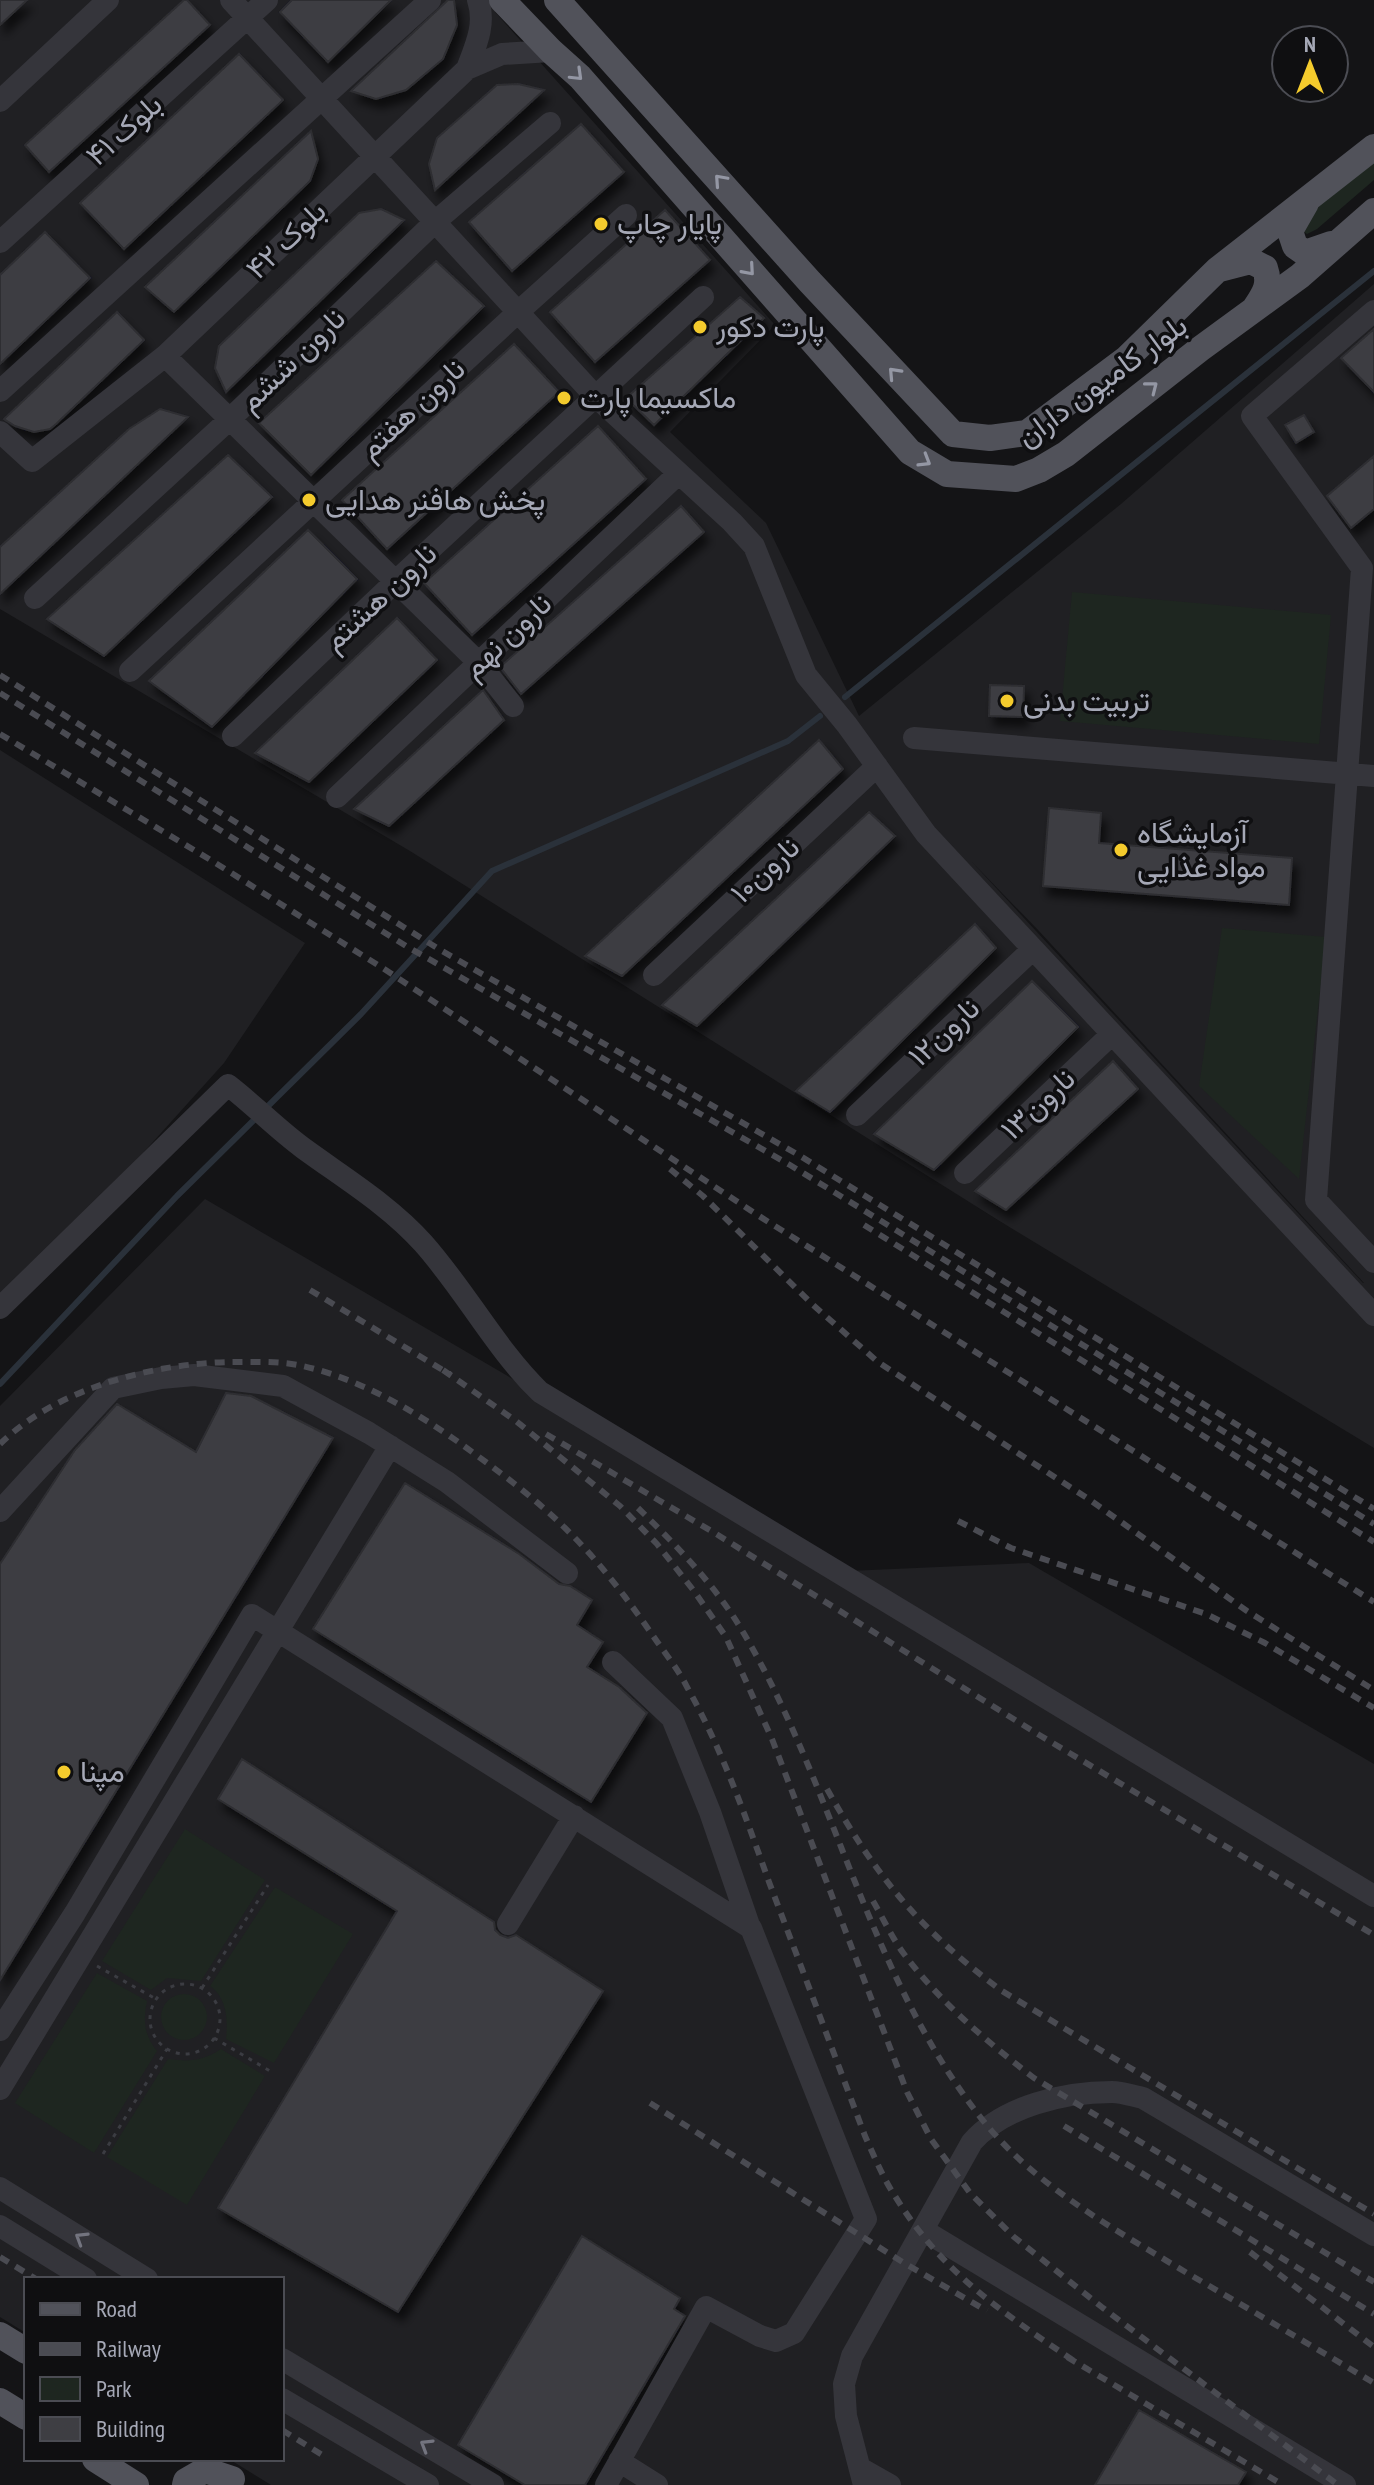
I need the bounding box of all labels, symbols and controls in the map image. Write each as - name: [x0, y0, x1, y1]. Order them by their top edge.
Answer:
- north arrow: [1270, 24, 1350, 104]
- text: N: [1304, 30, 1316, 58]
- one-way arrow: [568, 66, 582, 81]
- street label: بلوک ۴۱: [76, 84, 170, 174]
- one-way arrow: [715, 175, 729, 190]
- street label: بلوک ۴۲: [236, 191, 333, 287]
- place label: پایار چاپ: [617, 203, 722, 244]
- marker: پایار چاپ: [592, 215, 610, 233]
- one-way arrow: [739, 261, 754, 276]
- street label: نارون ششم: [229, 298, 353, 420]
- street label: بلوار کامیون داران: [1008, 305, 1194, 455]
- place label: پارت دکور: [715, 306, 825, 347]
- marker: پارت دکور: [691, 318, 709, 336]
- street label: نارون هفتم: [349, 349, 473, 468]
- one-way arrow: [890, 367, 904, 382]
- place label: ماکسیما پارت: [580, 377, 736, 418]
- one-way arrow: [1143, 383, 1158, 397]
- marker: ماکسیما پارت: [555, 389, 573, 407]
- one-way arrow: [916, 451, 931, 466]
- place label: پخش هافنر هدایی: [325, 479, 545, 520]
- marker: پخش هافنر هدایی: [300, 491, 318, 509]
- street label: نارون هشتم: [314, 533, 445, 659]
- street label: نارون نهم: [453, 584, 560, 687]
- place label: تربیت بدنی: [1023, 680, 1150, 719]
- marker: تربیت بدنی: [998, 692, 1016, 710]
- place label: آزمایشگاه مواد غذایی: [1137, 812, 1265, 885]
- street label: نارون۱۰: [721, 827, 807, 911]
- marker: آزمایشگاه مواد غذایی: [1112, 841, 1130, 859]
- street label: نارون۱۲: [899, 988, 987, 1074]
- street label: نارون۱۳: [991, 1059, 1083, 1147]
- place label: مپنا: [80, 1751, 125, 1792]
- marker: مپنا: [55, 1763, 73, 1781]
- one-way arrow: [75, 2232, 90, 2248]
- legend: [24, 2277, 284, 2461]
- text: Road: [96, 2293, 137, 2324]
- text: Railway: [96, 2333, 161, 2364]
- text: Park: [96, 2373, 132, 2404]
- text: Building: [96, 2413, 165, 2444]
- one-way arrow: [420, 2439, 435, 2455]

